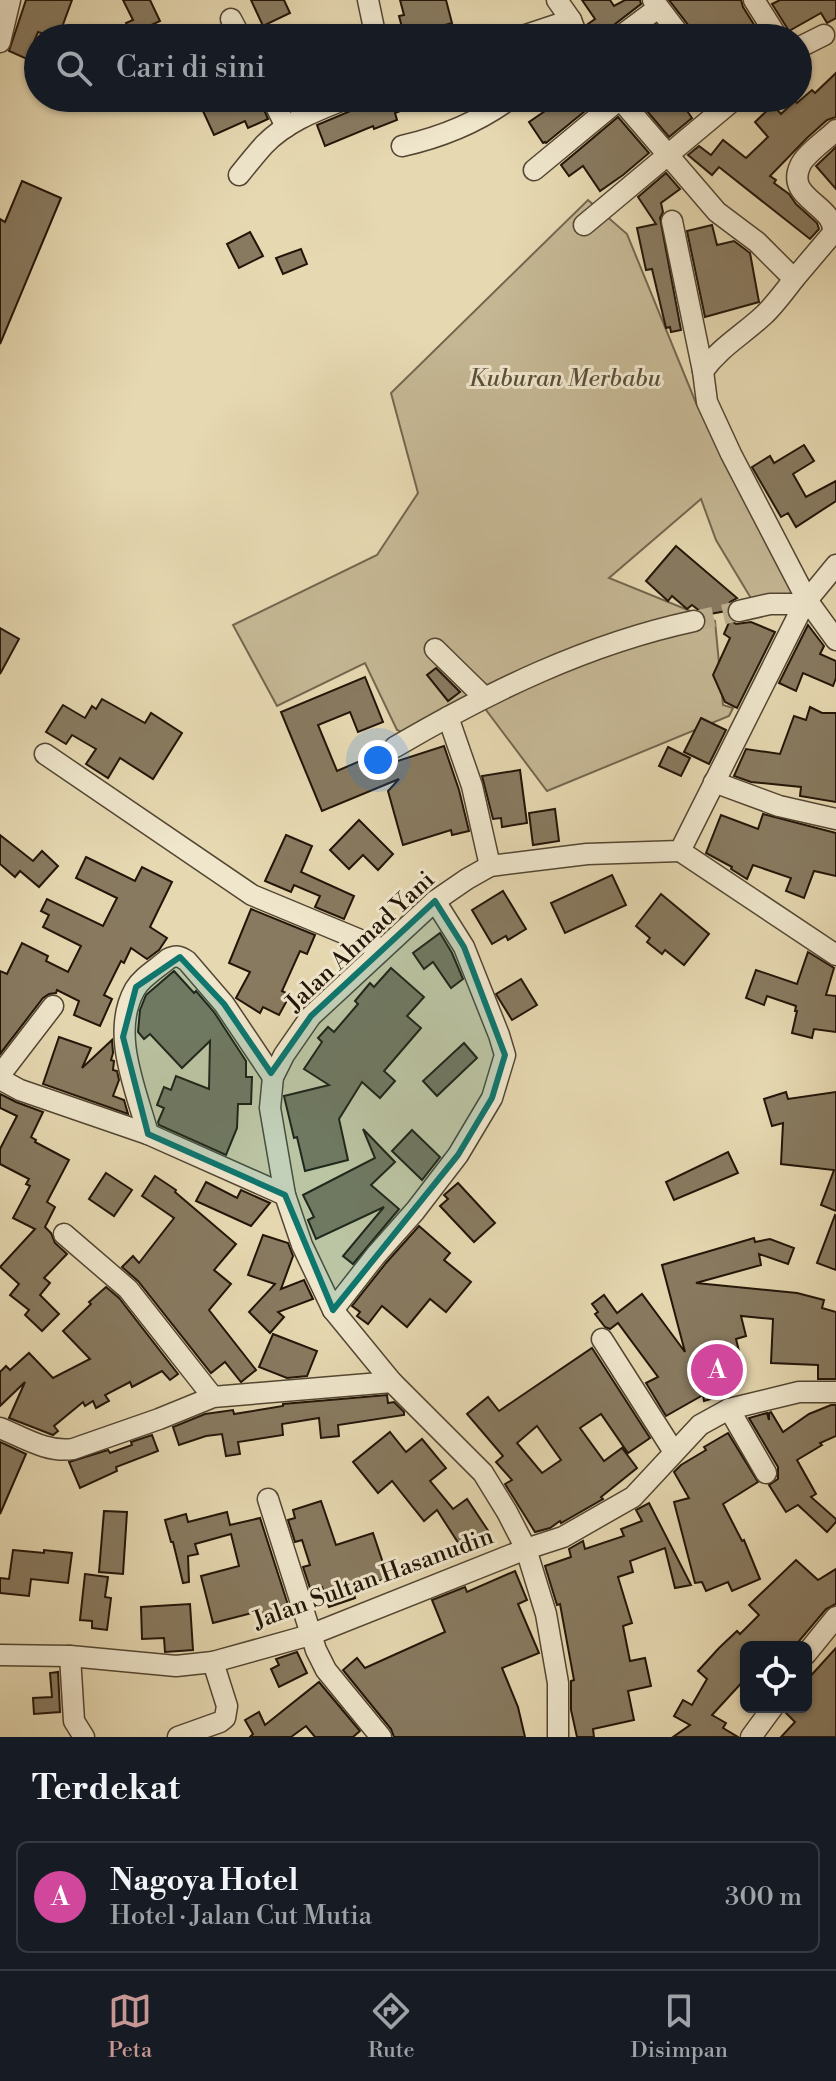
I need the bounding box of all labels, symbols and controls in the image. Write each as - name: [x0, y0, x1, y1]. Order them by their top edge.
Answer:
- search box: [24, 24, 812, 112]
- icon: search: [52, 46, 96, 90]
- text: Cari di sini: [116, 49, 265, 87]
- park label: Kuburan Merbabu: [469, 364, 662, 394]
- your location: [358, 740, 398, 780]
- street label: Jalan Ahmad Yani: [279, 865, 441, 1019]
- pin: A: [691, 1340, 743, 1400]
- street label: Jalan Sultan Hasanudin: [248, 1521, 498, 1637]
- map controls: [740, 1641, 812, 1713]
- button: locate: [740, 1641, 812, 1713]
- text: Terdekat: [32, 1768, 180, 1810]
- text: Nagoya Hotel: [110, 1862, 298, 1900]
- text: A: [51, 1881, 69, 1913]
- text: 300 m: [725, 1881, 802, 1913]
- text: Hotel · Jalan Cut Mutia: [110, 1900, 372, 1932]
- tab: Peta: [108, 1989, 152, 2064]
- tab: Rute: [368, 1989, 415, 2064]
- tab: Disimpan: [631, 1989, 728, 2064]

